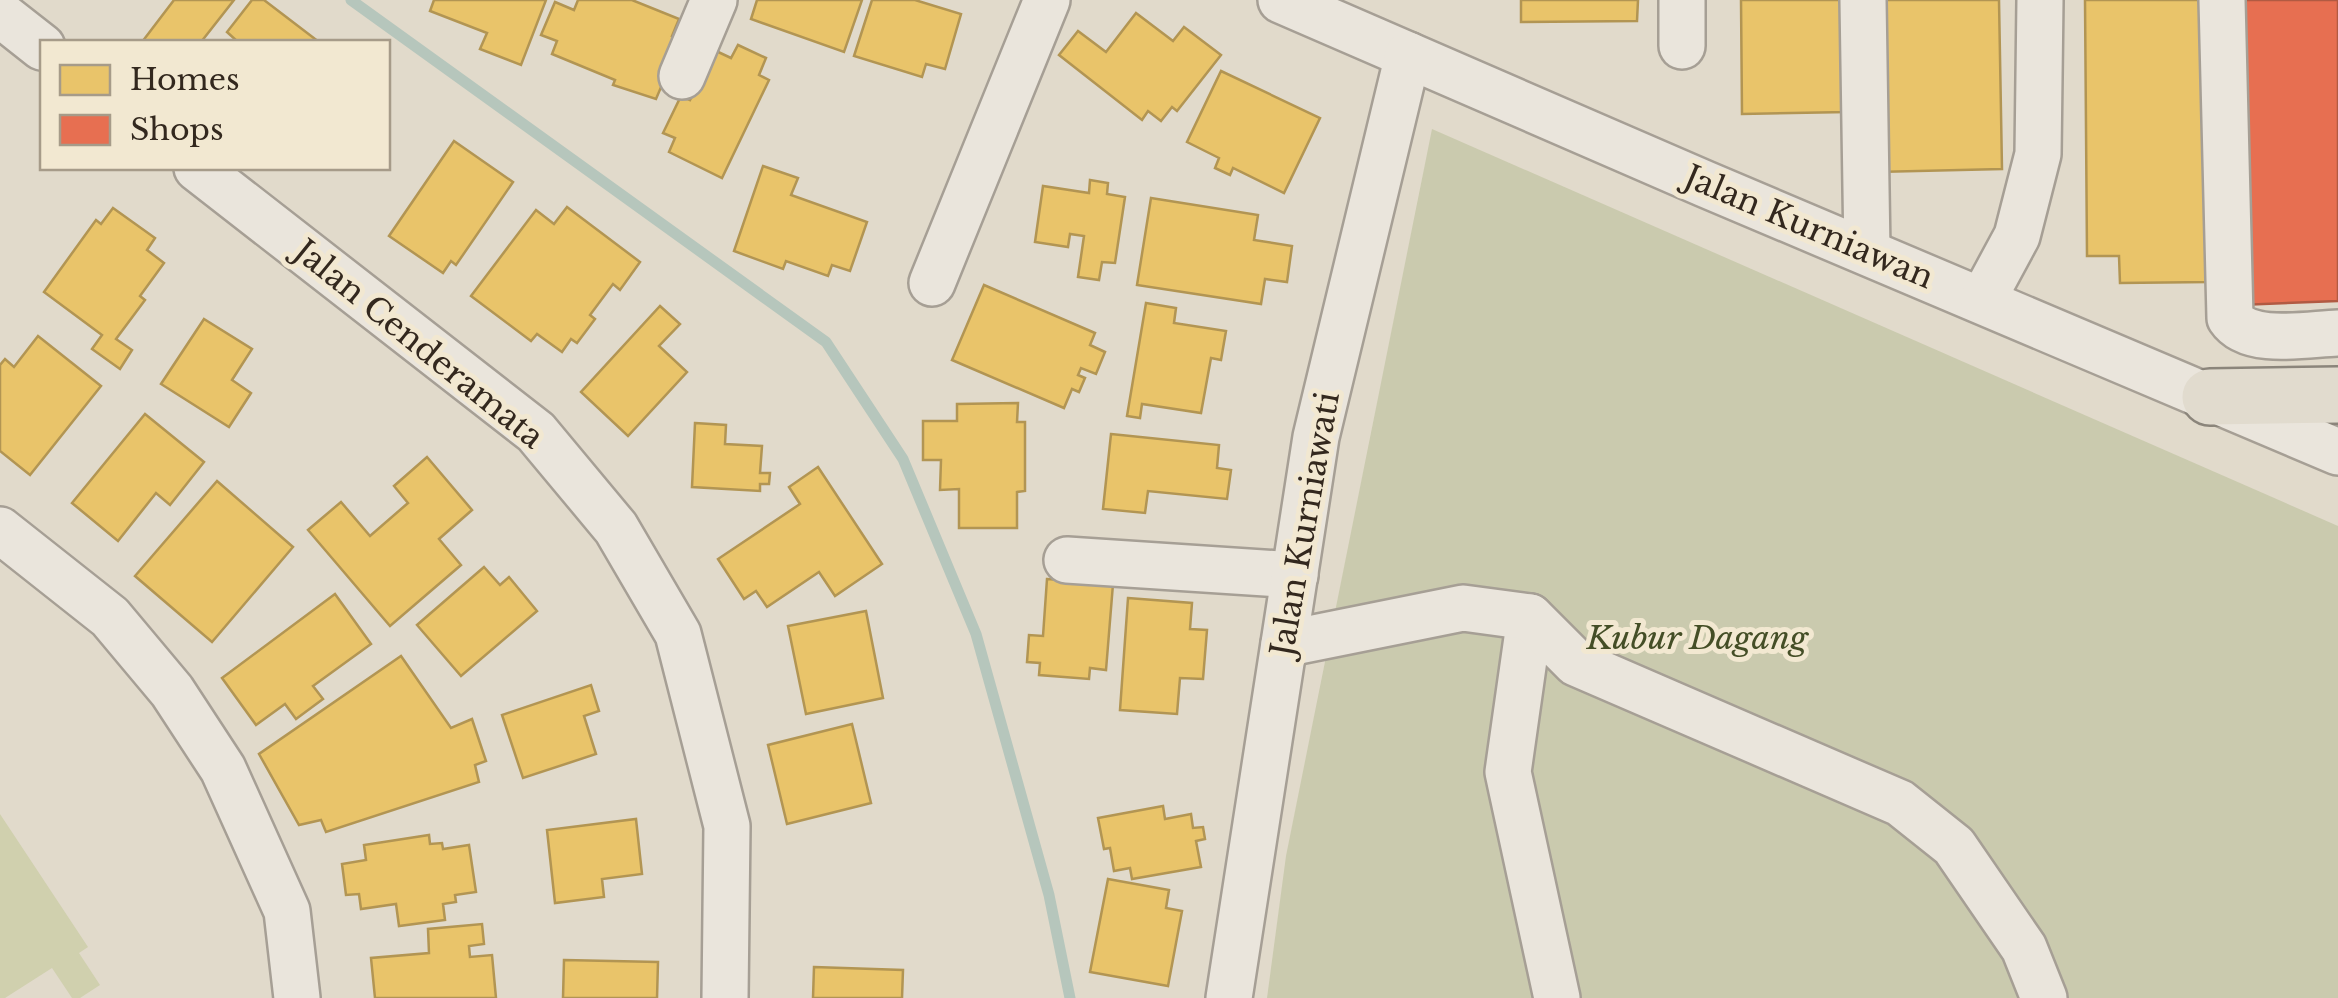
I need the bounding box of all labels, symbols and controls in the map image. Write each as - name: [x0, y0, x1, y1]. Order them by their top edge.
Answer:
- legend: [40, 40, 390, 170]
- text: Homes: [130, 61, 240, 98]
- text: Shops: [130, 111, 224, 148]
- street label: Jalan Kurniawan: [1675, 155, 1940, 298]
- street label: Jalan Cenderamata: [283, 229, 552, 457]
- street label: Jalan Kurniawati: [1261, 389, 1348, 663]
- park label: Kubur Dagang: [1585, 618, 1810, 658]

